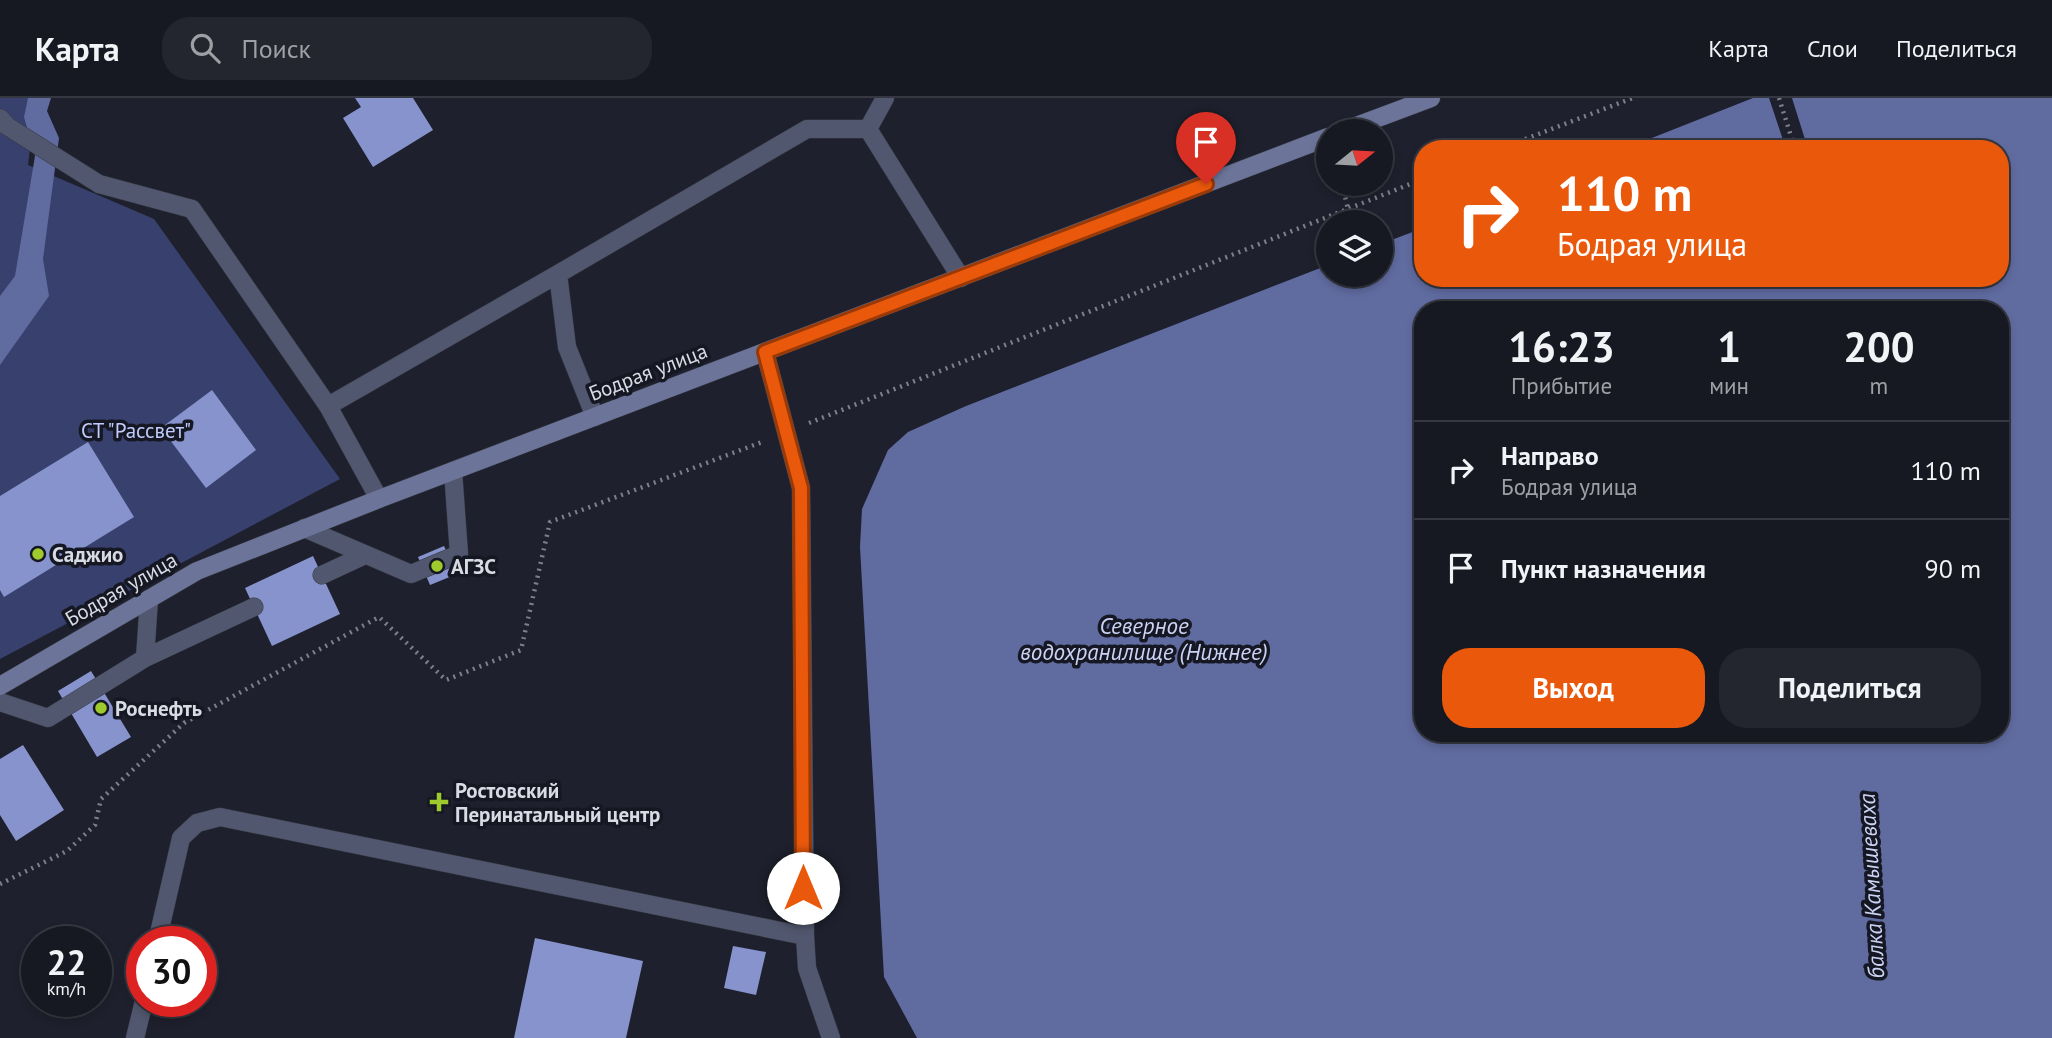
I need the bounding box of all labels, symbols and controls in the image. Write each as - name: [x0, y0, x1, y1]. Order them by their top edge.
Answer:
- search box: [162, 17, 652, 80]
- text: Карта: [35, 27, 120, 70]
- icon: search: [186, 29, 224, 67]
- text: Поиск: [242, 32, 311, 65]
- text: Карта: [1708, 33, 1769, 64]
- text: Слои: [1807, 33, 1858, 64]
- text: Поделиться: [1896, 33, 2017, 64]
- pin: [1176, 112, 1236, 184]
- north arrow: [1316, 119, 1393, 196]
- map controls: [1316, 119, 1393, 287]
- icon: arrive: [1187, 123, 1225, 161]
- text: 110 m: [1557, 161, 1692, 225]
- icon: right: [1442, 168, 1533, 259]
- button: layers: [1316, 210, 1393, 287]
- text: Бодрая улица: [1557, 223, 1747, 265]
- text: 16:23: [1508, 319, 1615, 374]
- text: 1: [1717, 319, 1741, 374]
- text: 200: [1843, 319, 1915, 374]
- street label: Бодрая улица: [585, 337, 711, 407]
- text: Прибытие: [1511, 371, 1612, 400]
- text: мин: [1709, 371, 1749, 400]
- text: m: [1870, 371, 1888, 400]
- park label: СТ "Рассвет": [81, 417, 191, 444]
- text: Направо: [1501, 439, 1599, 472]
- icon: right: [1442, 451, 1480, 489]
- text: 110 m: [1910, 454, 1981, 487]
- text: Бодрая улица: [1501, 472, 1638, 501]
- place label: Саджио: [52, 541, 123, 568]
- marker: Саджио: [30, 546, 46, 562]
- street label: Бодрая улица: [60, 546, 182, 632]
- icon: arrive: [1442, 549, 1480, 587]
- text: Пункт назначения: [1501, 552, 1706, 585]
- text: 90 m: [1925, 552, 1981, 585]
- place label: АГЗС: [451, 553, 496, 580]
- marker: АГЗС: [429, 558, 445, 574]
- water label: Северное водохранилище (Нижнее): [1020, 611, 1268, 666]
- button: Выход: [1442, 648, 1705, 728]
- button: Поделиться: [1719, 648, 1981, 728]
- place label: Роснефть: [115, 695, 202, 722]
- marker: Роснефть: [93, 700, 109, 716]
- place label: Ростовский Перинатальный центр: [455, 777, 660, 828]
- marker: Ростовский Перинатальный центр: [429, 792, 449, 812]
- water label: балка Камышеваха: [1852, 793, 1890, 979]
- position arrow: [766, 851, 840, 925]
- speed limit sign: 30: [126, 926, 217, 1017]
- text: 22: [47, 939, 86, 985]
- text: km/h: [47, 977, 86, 1000]

